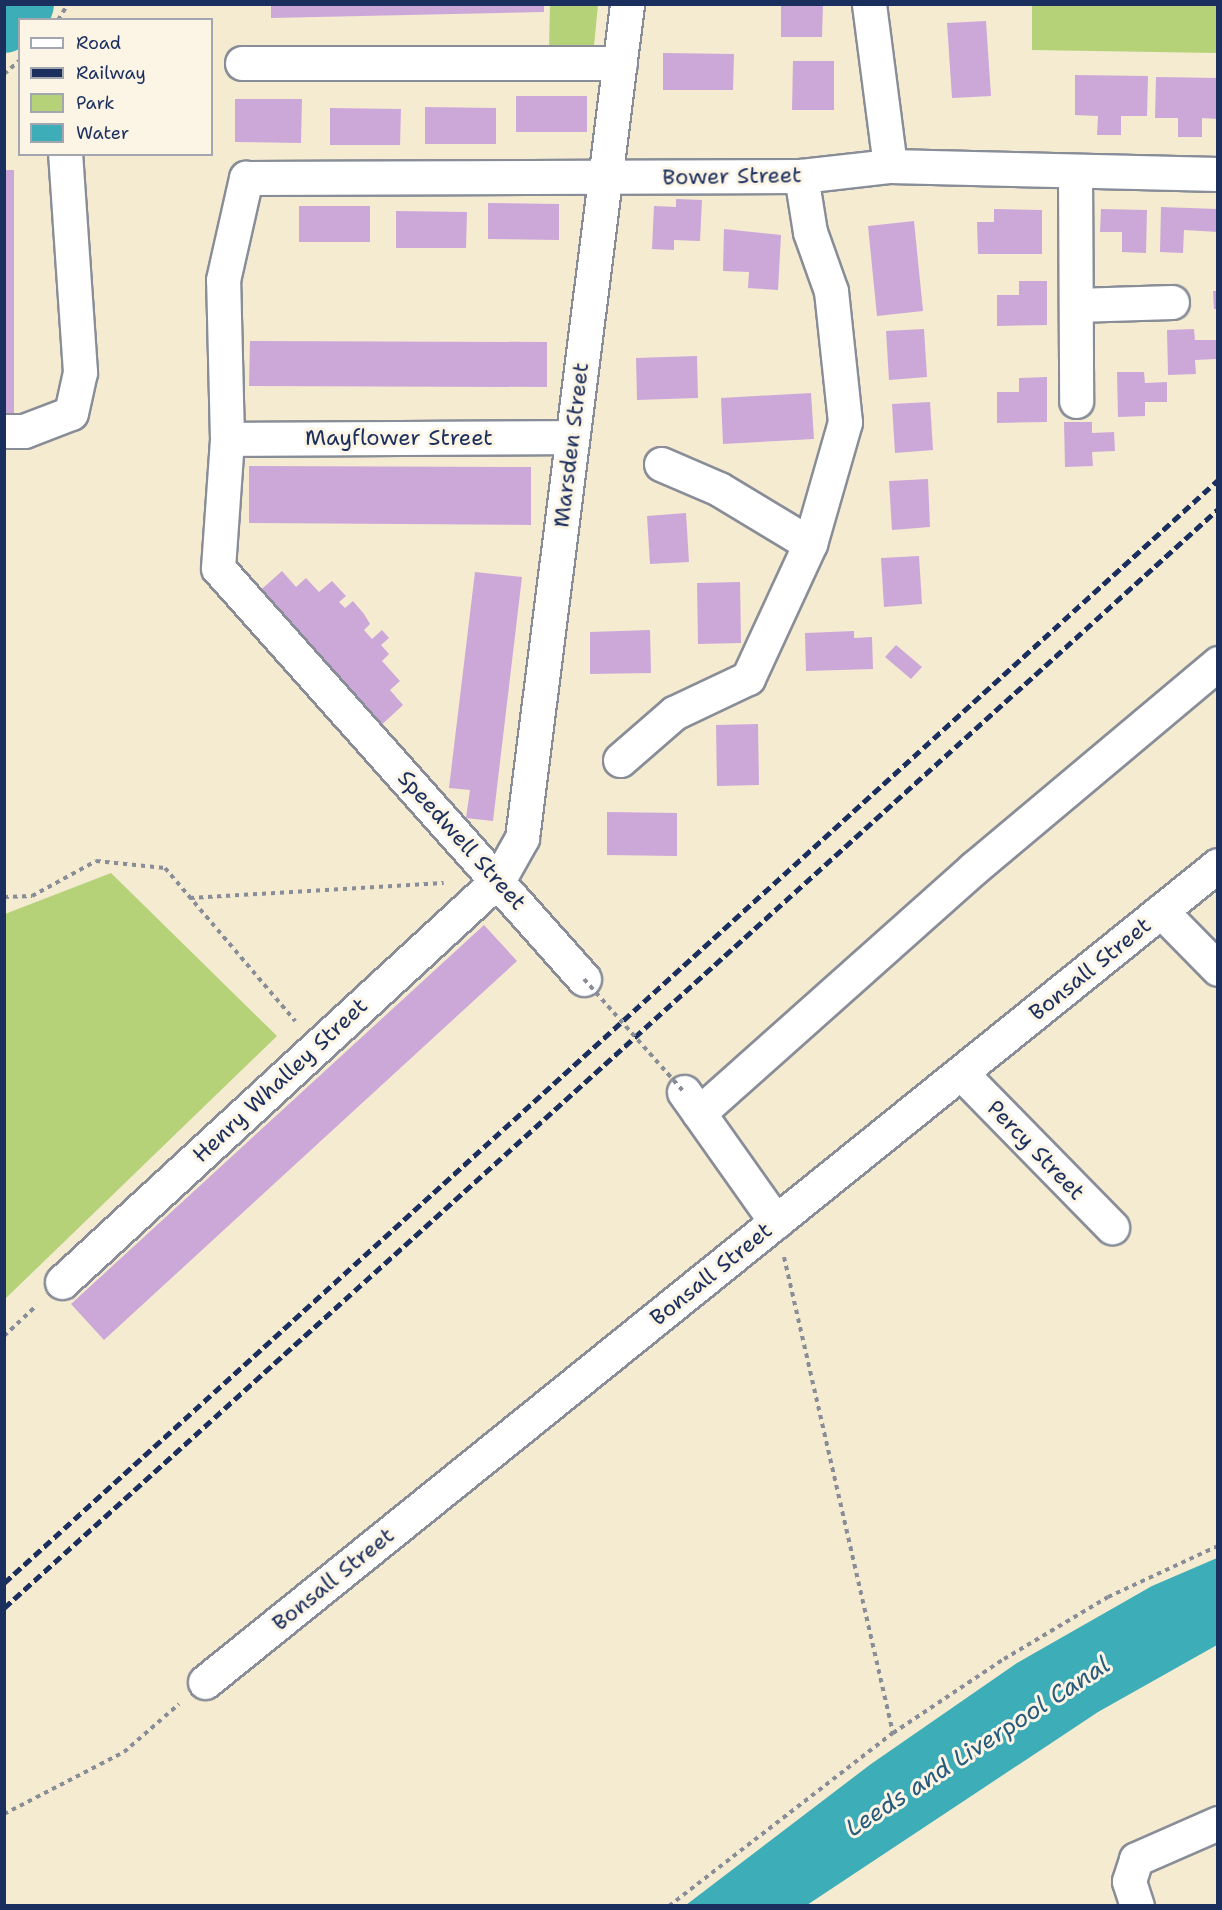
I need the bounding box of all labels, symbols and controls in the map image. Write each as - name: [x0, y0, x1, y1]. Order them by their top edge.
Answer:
- legend: [18, 18, 213, 156]
- text: Road: [76, 31, 121, 55]
- text: Railway: [76, 61, 146, 85]
- text: Park: [76, 91, 115, 115]
- text: Water: [76, 121, 129, 145]
- street label: Bower Street: [662, 162, 802, 190]
- street label: Marsden Street: [548, 361, 594, 529]
- street label: Mayflower Street: [305, 425, 493, 451]
- street label: Speedwell Street: [392, 765, 532, 915]
- street label: Bonsall Street: [1024, 912, 1156, 1026]
- street label: Henry Whalley Street: [187, 992, 373, 1168]
- street label: Percy Street: [982, 1095, 1090, 1205]
- street label: Bonsall Street: [645, 1217, 777, 1331]
- street label: Bonsall Street: [267, 1522, 399, 1636]
- water label: Leeds and Liverpool Canal: [841, 1651, 1115, 1843]

